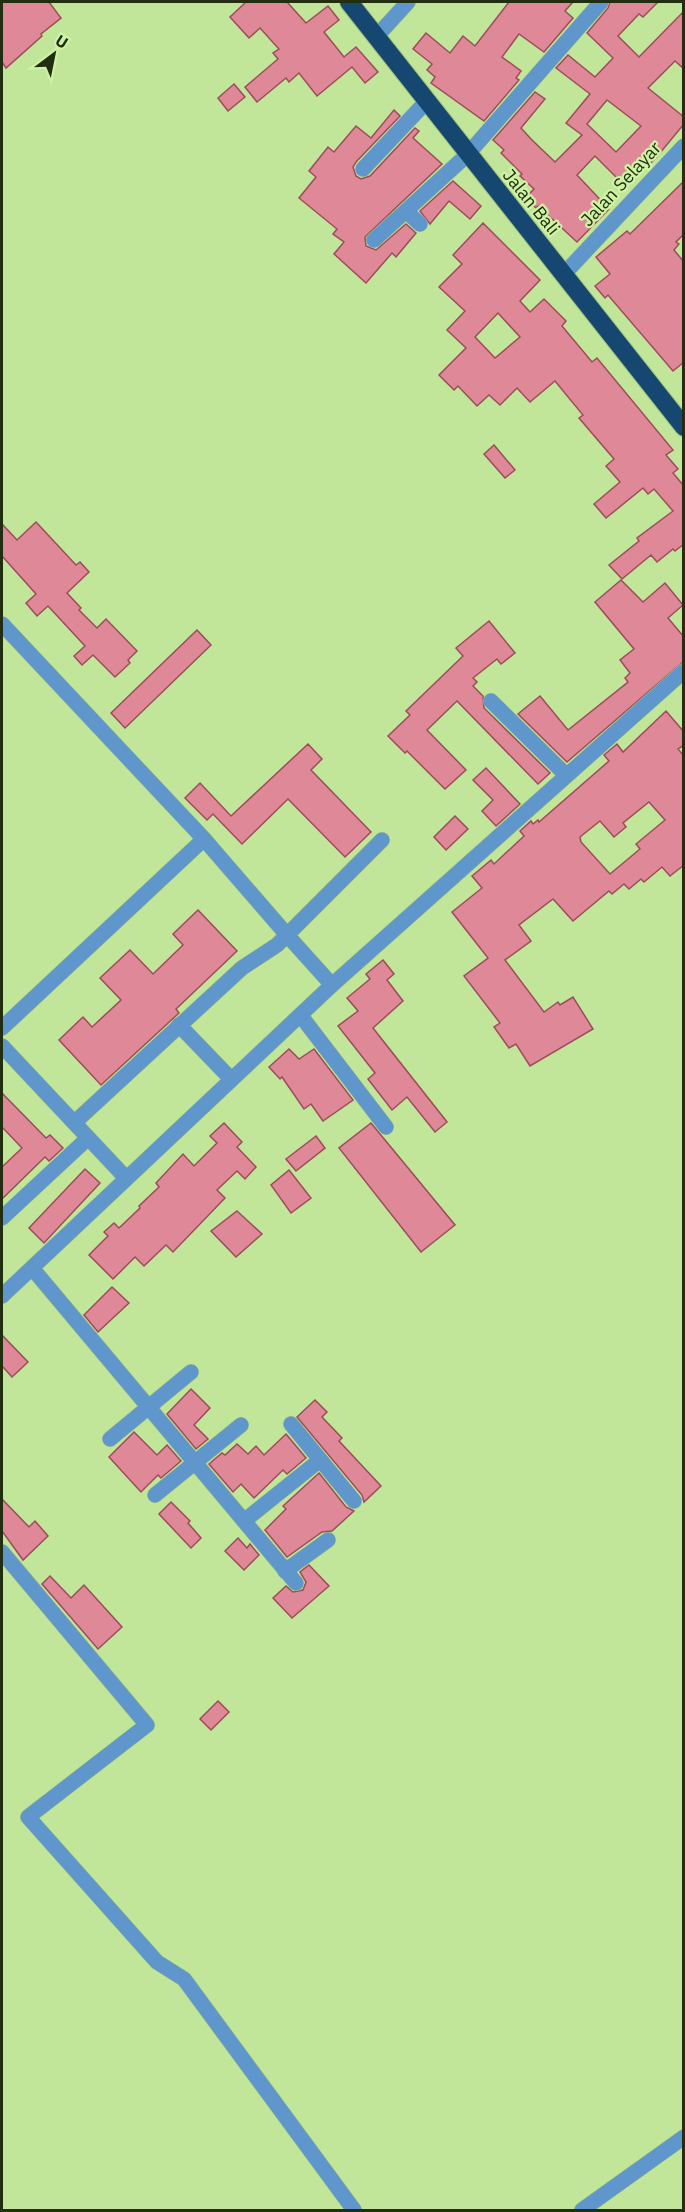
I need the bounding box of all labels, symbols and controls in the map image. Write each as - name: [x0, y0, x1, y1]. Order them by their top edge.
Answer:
- north arrow: [24, 24, 84, 84]
- text: U: [52, 30, 72, 53]
- street label: Jalan Selayar: [576, 136, 666, 231]
- street label: Jalan Bali: [498, 164, 565, 239]

